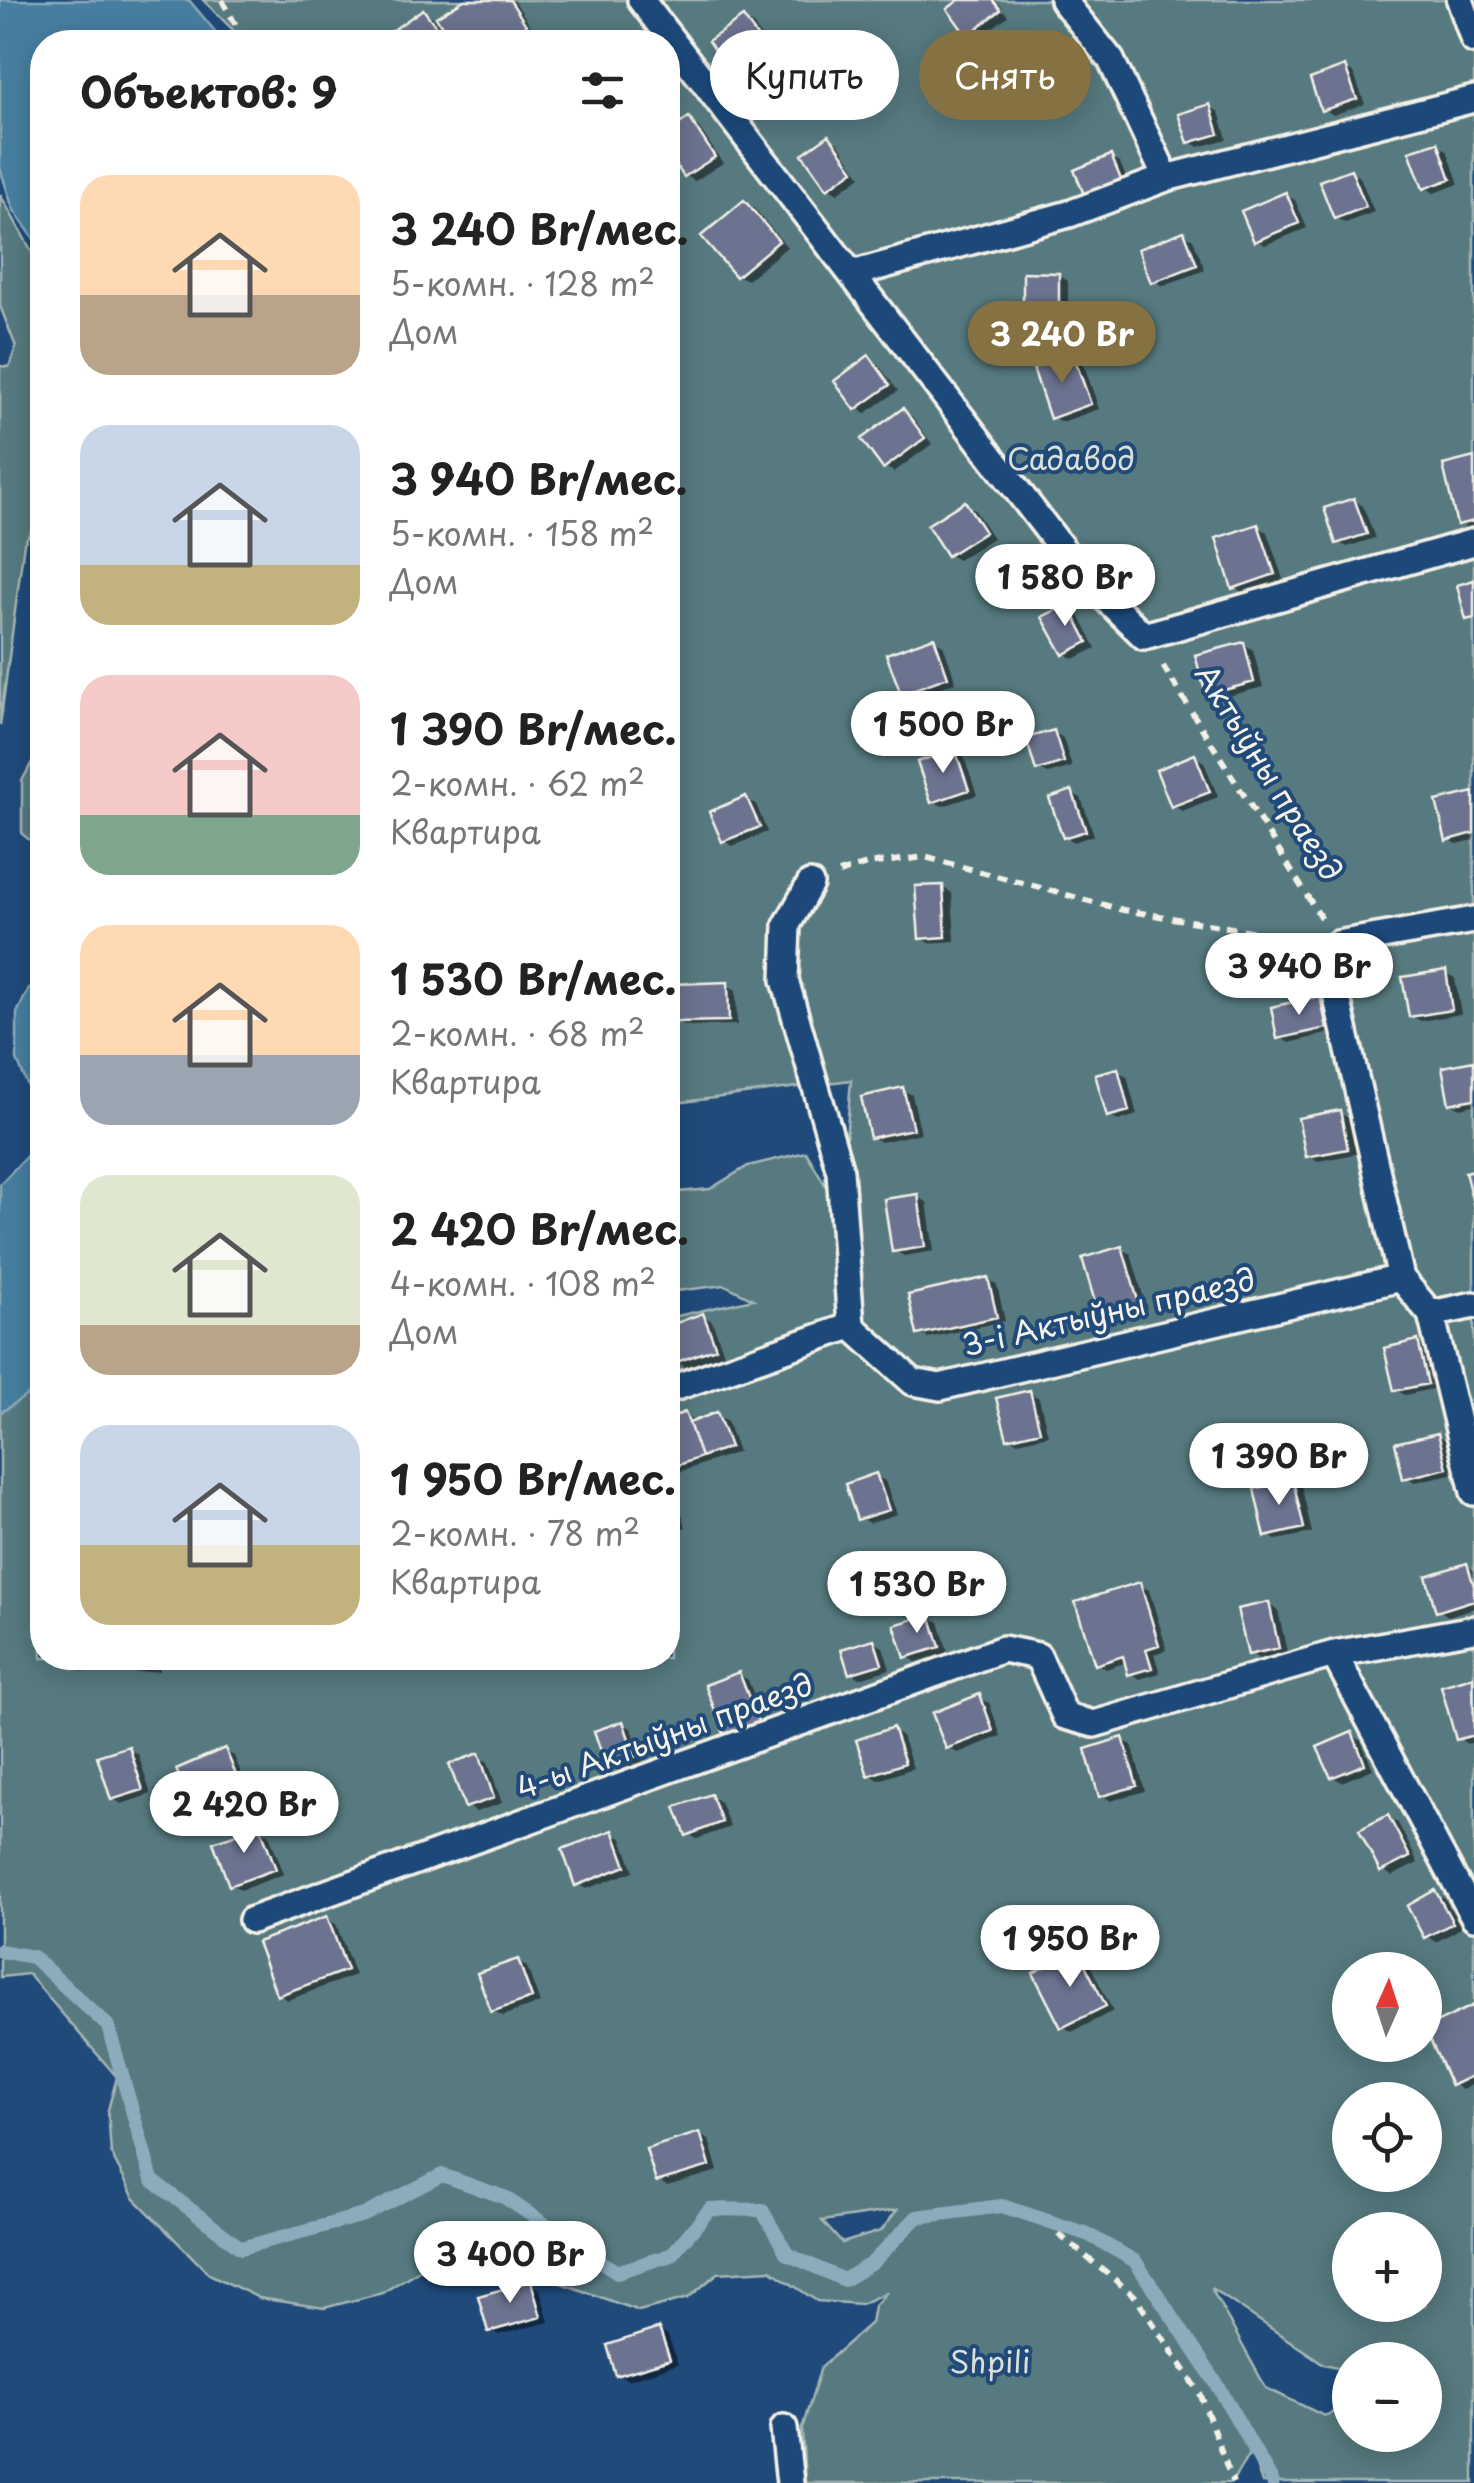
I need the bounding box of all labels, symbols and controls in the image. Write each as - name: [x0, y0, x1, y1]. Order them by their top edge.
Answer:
- chip: Купить: [710, 30, 899, 120]
- chip: Снять: [919, 30, 1091, 120]
- text: Объектов: 9: [80, 59, 337, 122]
- icon: filters: [575, 63, 630, 118]
- text: 3 240 Br/мес.: [390, 196, 689, 259]
- icon: home: [160, 215, 280, 335]
- text: 5-комн. · 128 m²: [390, 259, 655, 307]
- pin: 3 240 Br: [959, 301, 1165, 386]
- text: Дом: [390, 307, 459, 355]
- text: 3 240 Br: [990, 309, 1134, 357]
- park label: Садавод: [1007, 435, 1135, 480]
- text: 3 940 Br/мес.: [390, 446, 688, 509]
- icon: home: [160, 465, 280, 585]
- text: 5-комн. · 158 m²: [390, 509, 654, 557]
- pin: 1 580 Br: [962, 544, 1168, 629]
- text: 1 580 Br: [997, 552, 1133, 600]
- text: Дом: [390, 557, 459, 605]
- street label: Актыўны праезд: [1185, 655, 1355, 889]
- pin: 1 500 Br: [840, 691, 1046, 776]
- text: 1 390 Br/мес.: [390, 696, 677, 759]
- text: 1 500 Br: [873, 699, 1013, 747]
- icon: home: [160, 715, 280, 835]
- text: 2-комн. · 62 m²: [390, 759, 645, 807]
- text: Квартира: [390, 807, 541, 855]
- pin: 3 940 Br: [1196, 933, 1402, 1018]
- text: 3 940 Br: [1227, 941, 1371, 989]
- text: 1 530 Br/мес.: [390, 946, 677, 1009]
- icon: home: [160, 965, 280, 1085]
- text: 2-комн. · 68 m²: [390, 1009, 645, 1057]
- text: Квартира: [390, 1057, 541, 1105]
- text: 2 420 Br/мес.: [390, 1196, 689, 1259]
- icon: home: [160, 1215, 280, 1335]
- street label: 3-і Актыўны праезд: [958, 1255, 1259, 1366]
- text: 4-комн. · 108 m²: [390, 1259, 656, 1307]
- text: Дом: [390, 1307, 459, 1355]
- pin: 1 390 Br: [1176, 1423, 1382, 1508]
- text: 1 390 Br: [1211, 1431, 1347, 1479]
- text: 1 950 Br/мес.: [390, 1446, 676, 1509]
- icon: home: [160, 1465, 280, 1585]
- text: 2-комн. · 78 m²: [390, 1509, 640, 1557]
- pin: 1 530 Br: [814, 1551, 1020, 1636]
- text: Квартира: [390, 1557, 541, 1605]
- text: 1 530 Br: [849, 1559, 985, 1607]
- street label: 4-ы Актыўны праезд: [510, 1660, 819, 1809]
- pin: 2 420 Br: [141, 1771, 347, 1856]
- text: 2 420 Br: [172, 1779, 316, 1827]
- pin: 1 950 Br: [967, 1905, 1173, 1990]
- text: 1 950 Br: [1003, 1913, 1137, 1961]
- north arrow: [1332, 1952, 1442, 2062]
- map controls: [1332, 1952, 1442, 2452]
- button: locate: [1332, 2082, 1442, 2192]
- button: +: [1332, 2212, 1442, 2322]
- pin: 3 400 Br: [407, 2221, 613, 2306]
- text: 3 400 Br: [436, 2229, 584, 2277]
- park label: Shpili: [950, 2338, 1030, 2383]
- button: −: [1332, 2342, 1442, 2452]

